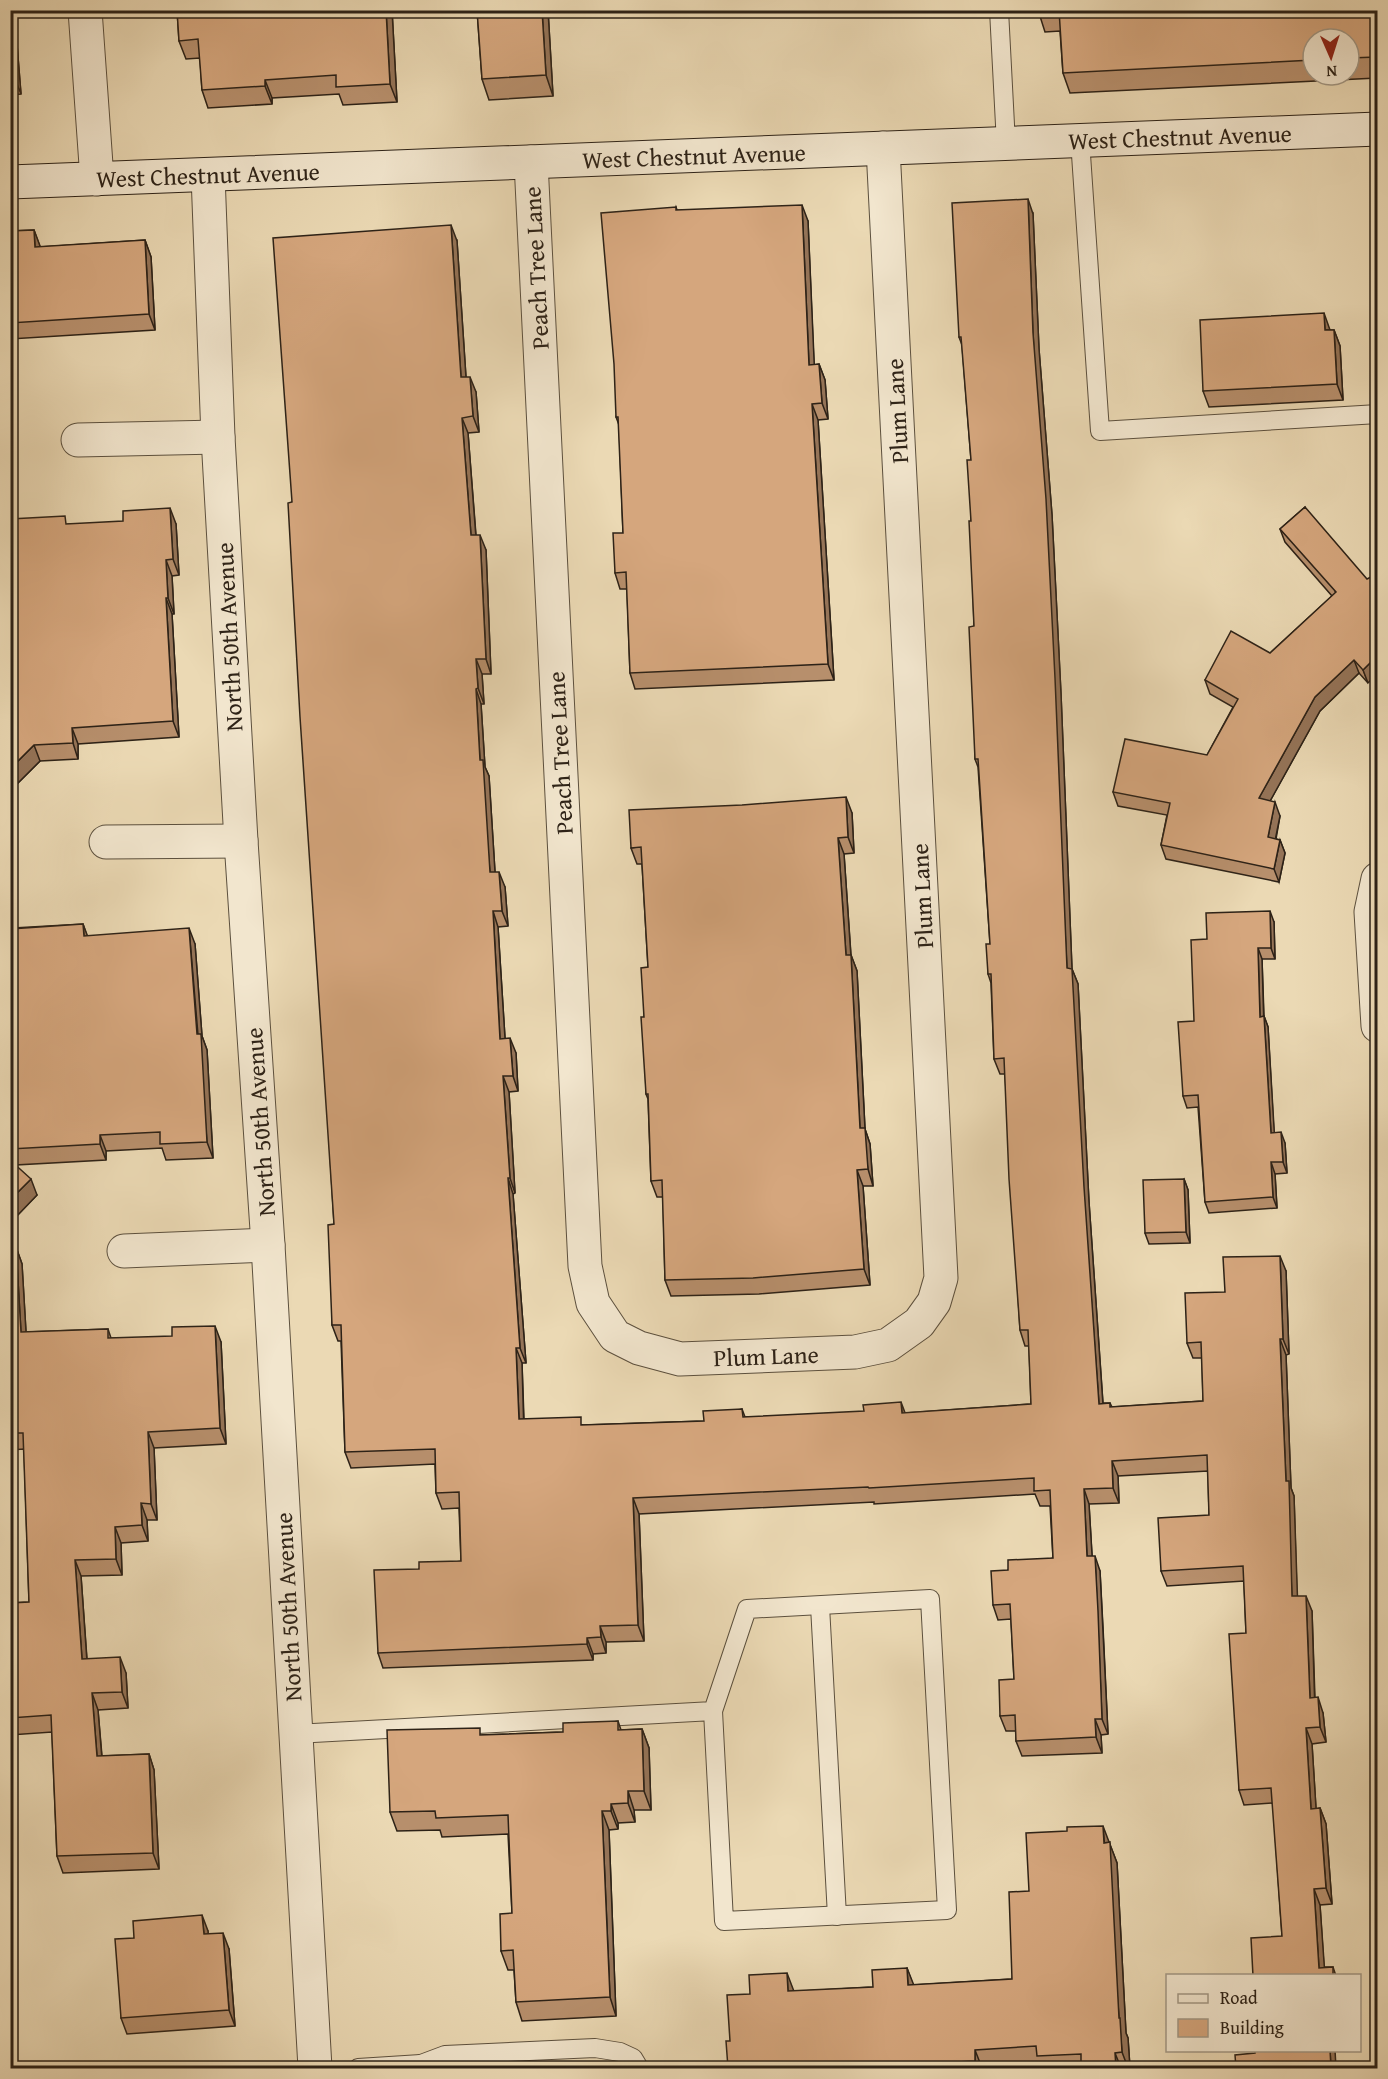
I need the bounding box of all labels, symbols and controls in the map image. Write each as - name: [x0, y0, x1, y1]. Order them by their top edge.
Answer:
- north arrow: [1301, 27, 1361, 87]
- text: N: [1326, 60, 1338, 84]
- street label: West Chestnut Avenue: [1068, 116, 1292, 158]
- street label: West Chestnut Avenue: [582, 135, 806, 177]
- street label: West Chestnut Avenue: [96, 154, 320, 196]
- street label: Peach Tree Lane: [514, 186, 558, 350]
- street label: Plum Lane: [877, 358, 917, 464]
- street label: North 50th Avenue: [207, 542, 251, 732]
- street label: Peach Tree Lane: [538, 671, 582, 835]
- street label: Plum Lane: [902, 843, 942, 949]
- street label: North 50th Avenue: [236, 1026, 284, 1218]
- street label: Plum Lane: [713, 1337, 819, 1375]
- street label: North 50th Avenue: [266, 1512, 310, 1702]
- legend: [1166, 1974, 1361, 2052]
- text: Road: [1220, 1984, 1258, 2011]
- text: Building: [1220, 2014, 1284, 2041]

